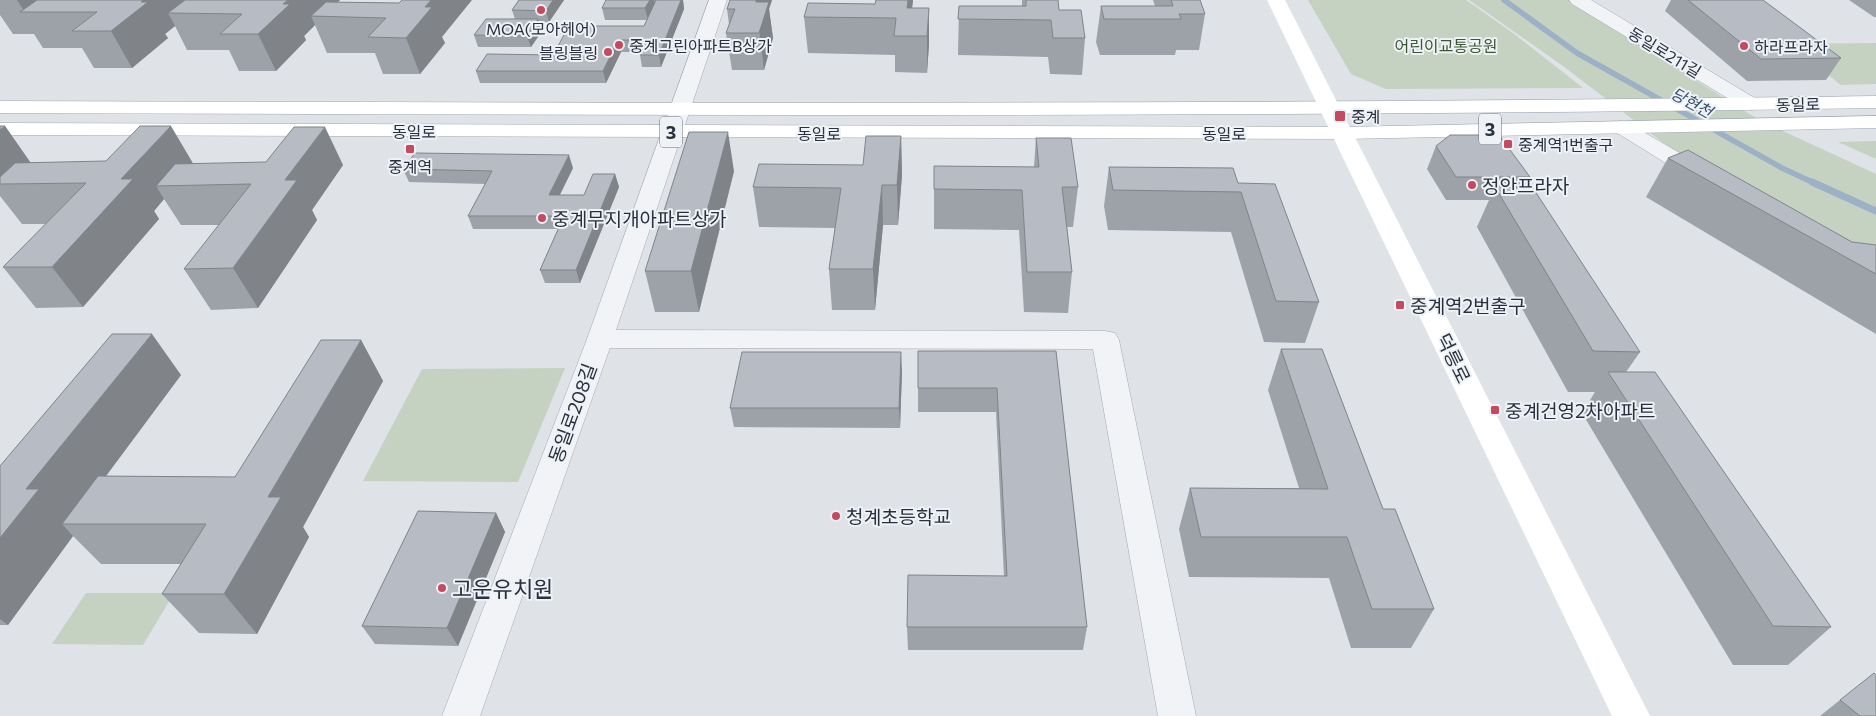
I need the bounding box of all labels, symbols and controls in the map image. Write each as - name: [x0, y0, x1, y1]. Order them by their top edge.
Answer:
- marker: MOA(모아헤어): [535, 4, 547, 16]
- place label: MOA(모아헤어): [486, 19, 596, 38]
- street label: 동일로211길: [1625, 23, 1705, 81]
- place label: 중계그린아파트B상가: [629, 36, 772, 55]
- park label: 어린이교통공원: [1394, 36, 1498, 55]
- place label: 하라프라자: [1754, 37, 1828, 56]
- marker: 중계그린아파트B상가: [613, 39, 625, 51]
- marker: 하라프라자: [1738, 40, 1750, 52]
- place label: 블링블링: [539, 43, 598, 62]
- marker: 블링블링: [602, 46, 614, 58]
- water label: 당현천: [1668, 83, 1718, 122]
- street label: 동일로: [1776, 94, 1821, 114]
- place label: 중계: [1351, 107, 1380, 126]
- marker: 중계: [1333, 109, 1347, 123]
- road number: 3: [1479, 114, 1501, 144]
- road number: 3: [660, 116, 682, 148]
- street label: 동일로: [392, 122, 436, 141]
- street label: 동일로: [797, 124, 841, 143]
- street label: 동일로: [1202, 124, 1246, 143]
- place label: 중계역1번출구: [1518, 135, 1613, 154]
- marker: 중계역1번출구: [1502, 138, 1514, 150]
- marker: 중계역: [404, 143, 416, 155]
- place label: 중계역: [388, 157, 432, 176]
- place label: 정안프라자: [1482, 174, 1569, 197]
- marker: 정안프라자: [1466, 179, 1478, 191]
- place label: 중계무지개아파트상가: [552, 207, 727, 230]
- marker: 중계무지개아파트상가: [536, 212, 548, 224]
- place label: 중계역2번출구: [1410, 294, 1525, 317]
- marker: 중계역2번출구: [1394, 299, 1406, 311]
- street label: 덕릉로: [1432, 329, 1476, 387]
- street label: 동일로208길: [543, 360, 601, 466]
- place label: 중계건영2차아파트: [1505, 399, 1655, 422]
- marker: 중계건영2차아파트: [1489, 404, 1501, 416]
- place label: 청계초등학교: [846, 505, 951, 528]
- marker: 청계초등학교: [830, 510, 842, 522]
- place label: 고운유치원: [452, 575, 553, 602]
- marker: 고운유치원: [436, 582, 448, 594]

